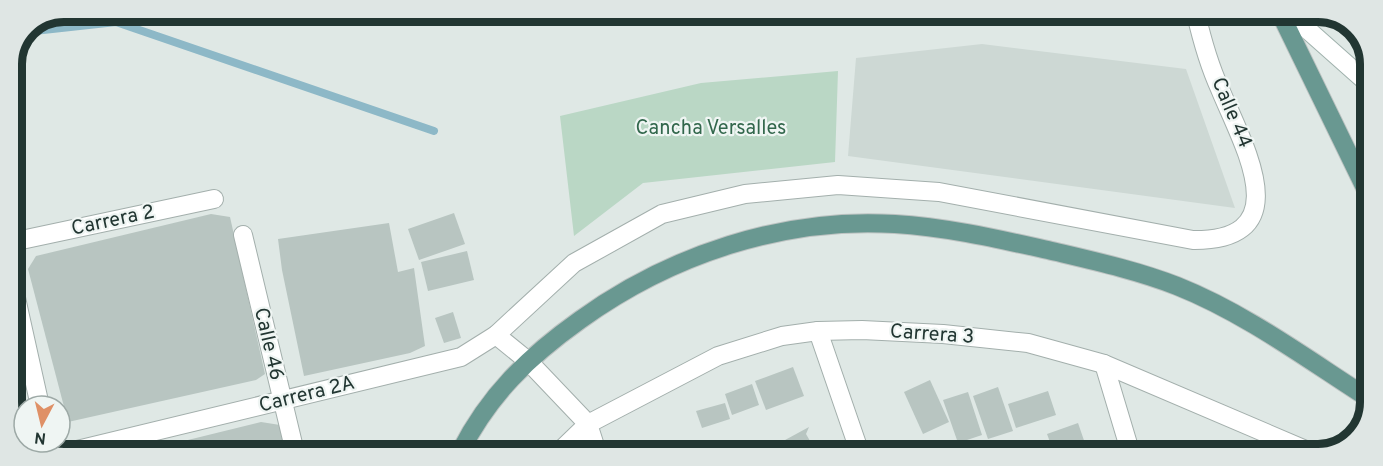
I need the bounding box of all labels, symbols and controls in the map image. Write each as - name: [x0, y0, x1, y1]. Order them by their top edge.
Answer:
- street label: Calle 44: [1205, 74, 1257, 152]
- park label: Cancha Versalles: [636, 116, 786, 142]
- street label: Carrera 2: [69, 200, 157, 242]
- street label: Calle 46: [247, 305, 289, 383]
- street label: Carrera 3: [889, 319, 975, 351]
- street label: Carrera 2A: [256, 371, 358, 419]
- north arrow: [12, 394, 72, 454]
- text: N: [33, 426, 47, 448]

